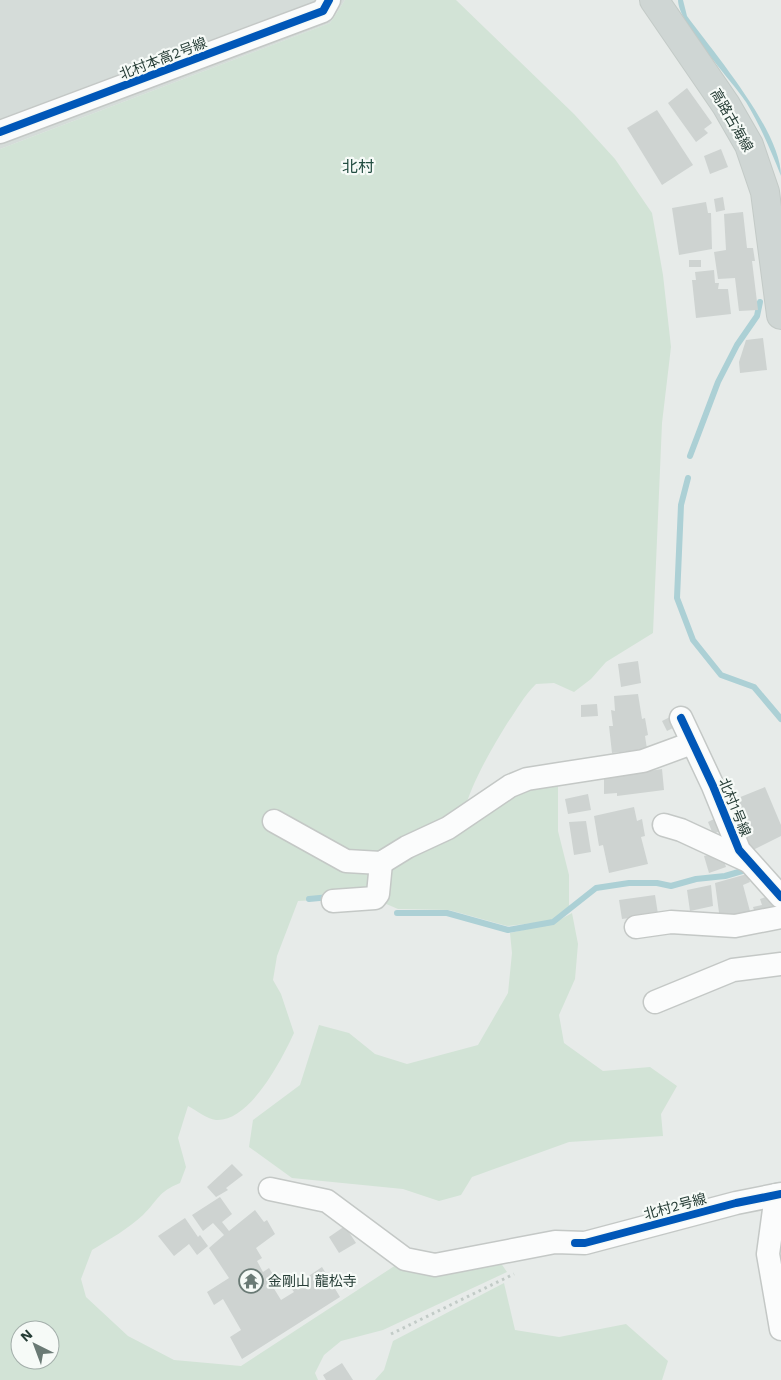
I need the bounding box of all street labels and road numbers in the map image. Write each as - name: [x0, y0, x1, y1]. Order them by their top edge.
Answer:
- street label: 北村本高2号線: [117, 34, 209, 82]
- street label: 高路古海線: [708, 86, 756, 154]
- street label: 北村1号線: [716, 776, 754, 838]
- street label: 北村2号線: [642, 1190, 708, 1222]

